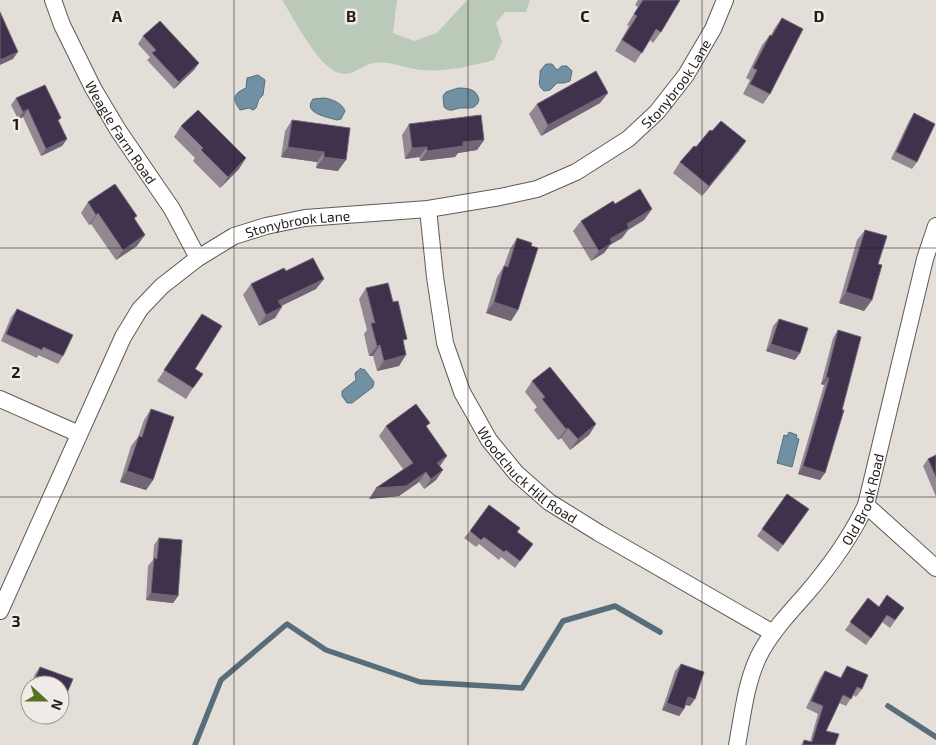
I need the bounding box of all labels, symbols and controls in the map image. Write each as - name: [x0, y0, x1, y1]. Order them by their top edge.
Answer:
- text: A: [112, 6, 123, 25]
- text: B: [346, 6, 356, 25]
- text: C: [580, 6, 590, 25]
- text: D: [814, 6, 825, 25]
- street label: Stonybrook Lane: [637, 36, 714, 131]
- street label: Weagle Farm Road: [82, 78, 161, 187]
- text: 1: [13, 114, 19, 133]
- street label: Stonybrook Lane: [243, 206, 351, 241]
- text: 2: [11, 362, 21, 381]
- street label: Woodchuck Hill Road: [474, 423, 581, 526]
- street label: Old Brook Road: [837, 452, 887, 548]
- text: 3: [11, 611, 21, 630]
- north arrow: [20, 675, 70, 725]
- text: N: [48, 697, 67, 713]

